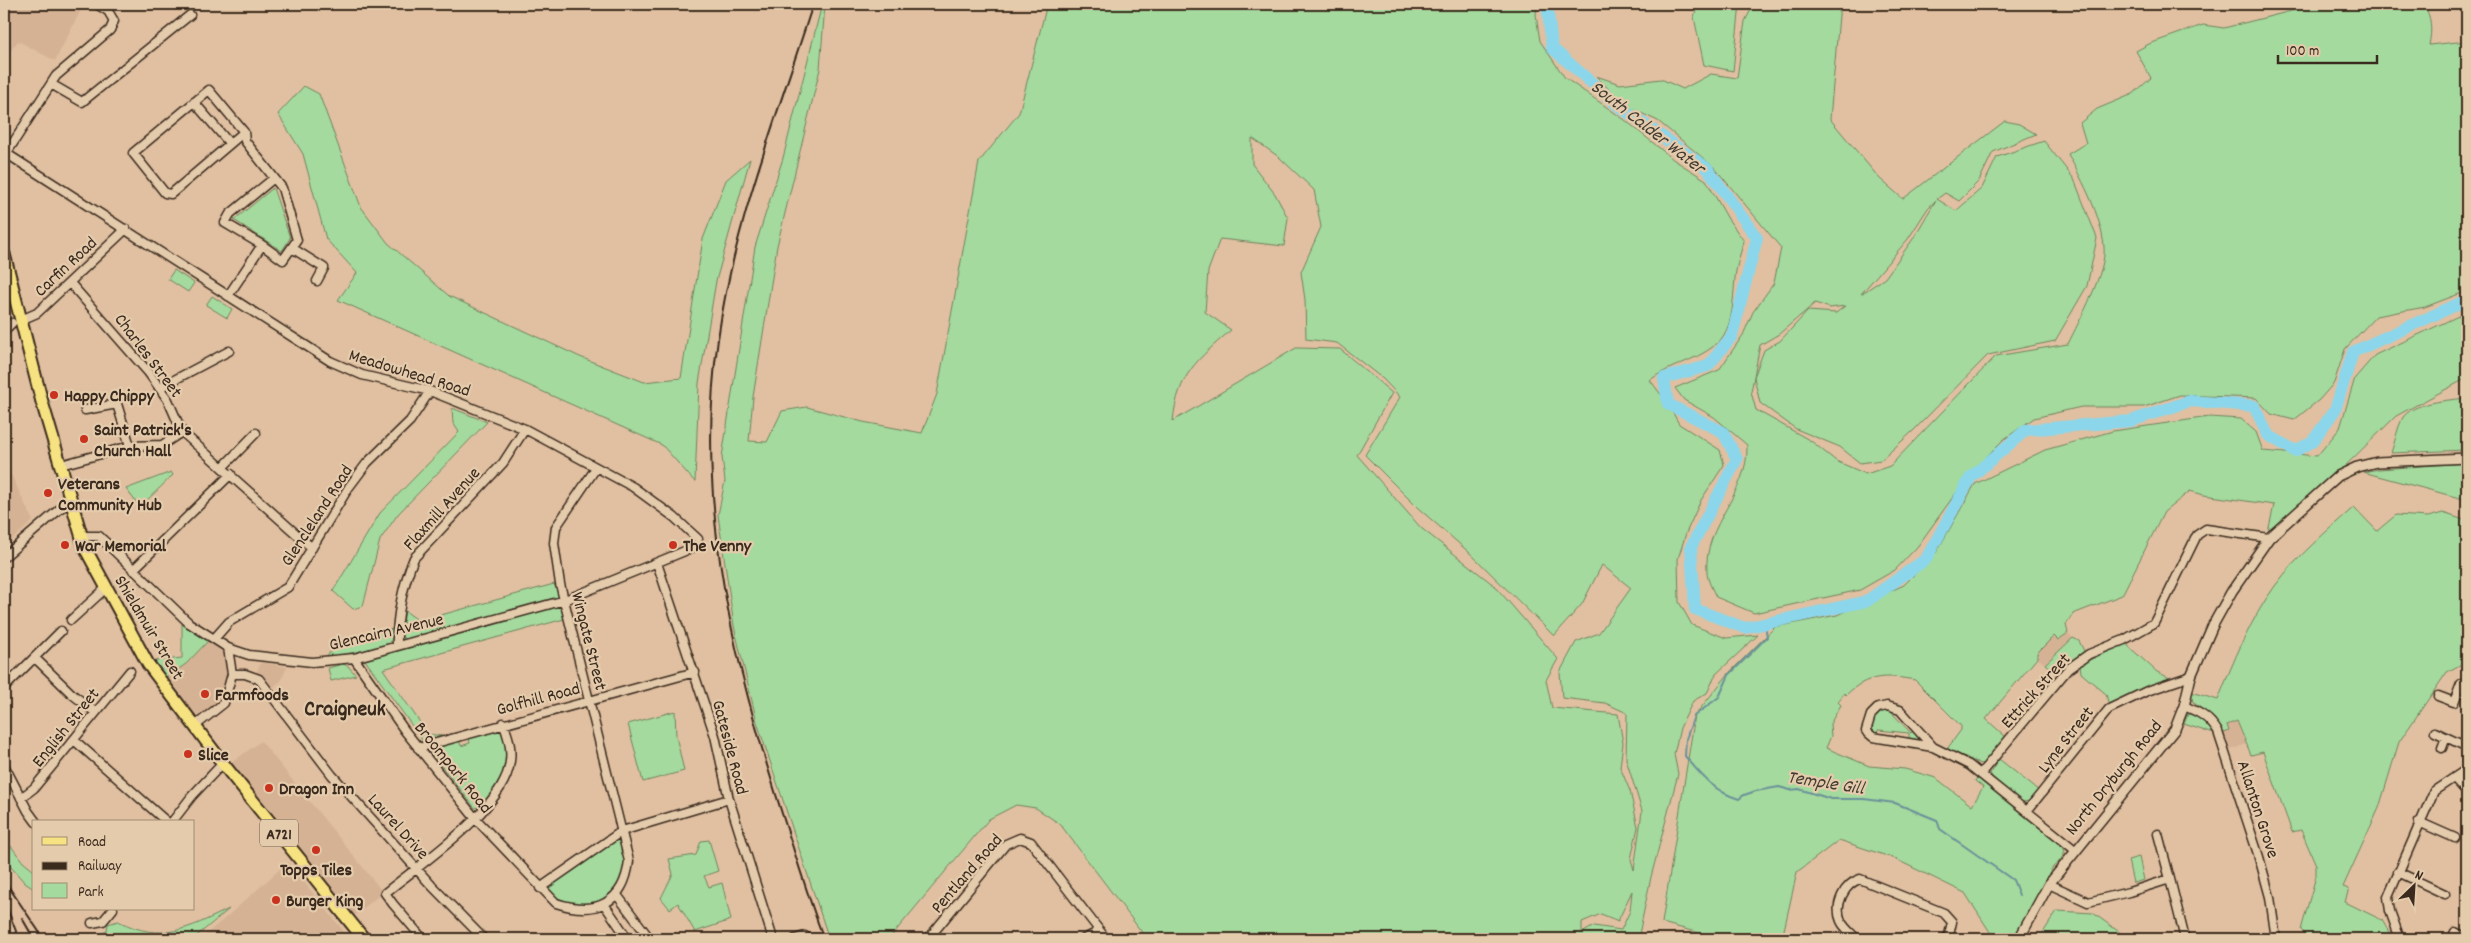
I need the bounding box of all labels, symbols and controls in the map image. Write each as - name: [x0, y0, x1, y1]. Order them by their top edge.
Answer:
- scale bar: [2278, 32, 2377, 64]
- text: 100 m: [2286, 41, 2319, 63]
- water label: South Calder Water: [1584, 75, 1711, 183]
- street label: Carfin Road: [29, 232, 104, 304]
- street label: Charles Street: [107, 309, 187, 404]
- street label: Meadowhead Road: [345, 344, 473, 405]
- place label: Happy Chippy: [64, 385, 155, 410]
- marker: Happy Chippy: [48, 389, 60, 401]
- place label: Saint Patrick's Church Hall: [94, 419, 192, 465]
- marker: Saint Patrick's Church Hall: [78, 433, 90, 445]
- street label: Glencleland Road: [276, 461, 360, 572]
- street label: Flaxmill Avenue: [398, 462, 487, 557]
- place label: Veterans Community Hub: [58, 473, 162, 519]
- marker: Veterans Community Hub: [42, 487, 54, 499]
- place label: War Memorial: [75, 535, 167, 560]
- place label: The Venny: [683, 535, 752, 560]
- marker: War Memorial: [59, 539, 71, 551]
- marker: The Venny: [667, 539, 679, 551]
- street label: Shieldmuir Street: [107, 571, 189, 686]
- street label: Wingate Street: [563, 590, 612, 694]
- street label: Glencairn Avenue: [327, 608, 446, 659]
- street label: Ettrick Street: [1996, 648, 2078, 735]
- street label: Golfhill Road: [494, 677, 583, 724]
- street label: English Street: [27, 683, 107, 774]
- place label: Farmfoods: [215, 684, 289, 709]
- marker: Farmfoods: [199, 688, 211, 700]
- district label: Craigneuk: [304, 695, 386, 726]
- street label: Gateside Road: [704, 698, 753, 798]
- street label: Lyne Street: [2033, 702, 2101, 779]
- street label: North Dryburgh Road: [2061, 716, 2169, 842]
- street label: Broompark Road: [407, 717, 497, 820]
- place label: Slice: [198, 744, 229, 769]
- marker: Slice: [182, 748, 194, 760]
- street label: Allanton Grove: [2229, 758, 2284, 862]
- water label: Temple Gill: [1785, 765, 1867, 804]
- place label: Dragon Inn: [279, 778, 354, 803]
- marker: Dragon Inn: [263, 782, 275, 794]
- street label: Laurel Drive: [361, 789, 434, 866]
- legend: [32, 820, 195, 910]
- road number: A721: [260, 820, 298, 846]
- street label: Pentland Road: [926, 829, 1010, 920]
- text: Road: [78, 832, 106, 854]
- marker: Topps Tiles: [310, 844, 322, 856]
- text: Railway: [78, 856, 122, 878]
- place label: Topps Tiles: [280, 859, 352, 884]
- north arrow: [2388, 860, 2438, 910]
- text: N: [2411, 866, 2426, 887]
- text: Park: [78, 882, 104, 904]
- place label: Burger King: [286, 890, 363, 915]
- marker: Burger King: [270, 894, 282, 906]

